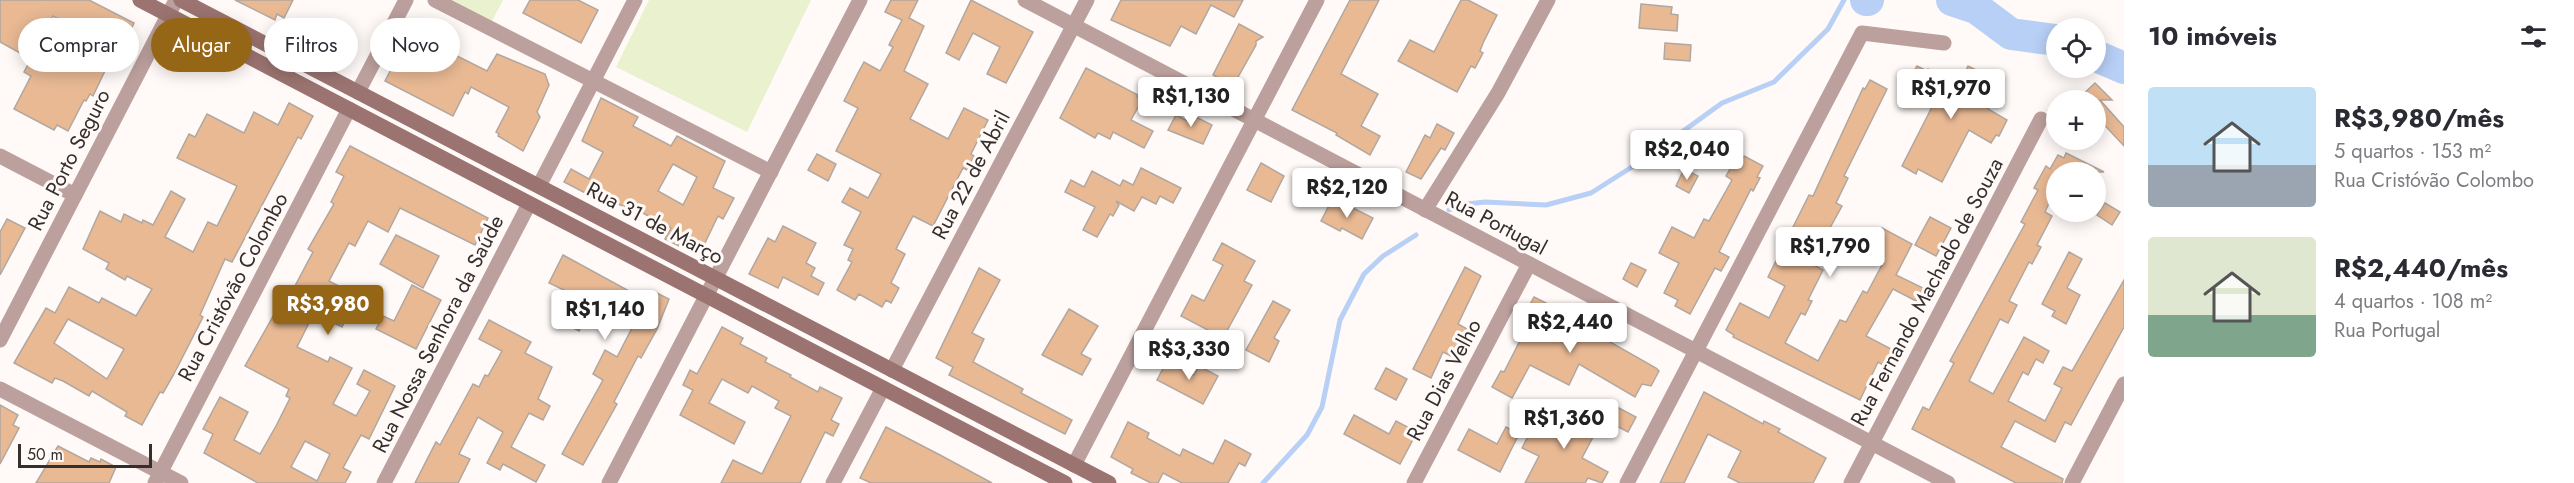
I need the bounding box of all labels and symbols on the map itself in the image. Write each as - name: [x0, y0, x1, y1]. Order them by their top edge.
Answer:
- pin: R$1,970: [1896, 69, 2006, 120]
- pin: R$1,130: [1136, 77, 1246, 128]
- street label: Rua Porto Seguro: [20, 84, 118, 236]
- street label: Rua 22 de Abril: [924, 105, 1018, 245]
- pin: R$2,040: [1632, 130, 1742, 181]
- street label: Rua Fernando Machado de Souza: [1843, 153, 2011, 431]
- pin: R$2,120: [1292, 168, 1402, 219]
- street label: Rua 31 de Março: [581, 174, 729, 272]
- street label: Rua Portugal: [1440, 184, 1552, 262]
- street label: Rua Cristóvão Colombo: [170, 187, 296, 387]
- street label: Rua Nossa Senhora da Saúde: [365, 210, 511, 458]
- pin: R$1,790: [1775, 227, 1885, 278]
- pin: R$3,980: [273, 285, 383, 336]
- pin: R$1,140: [550, 290, 660, 341]
- pin: R$2,440: [1515, 303, 1625, 354]
- street label: Rua Dias Velho: [1399, 314, 1489, 446]
- pin: R$3,330: [1134, 330, 1244, 381]
- pin: R$1,360: [1509, 399, 1619, 450]
- scale bar: [18, 441, 152, 468]

